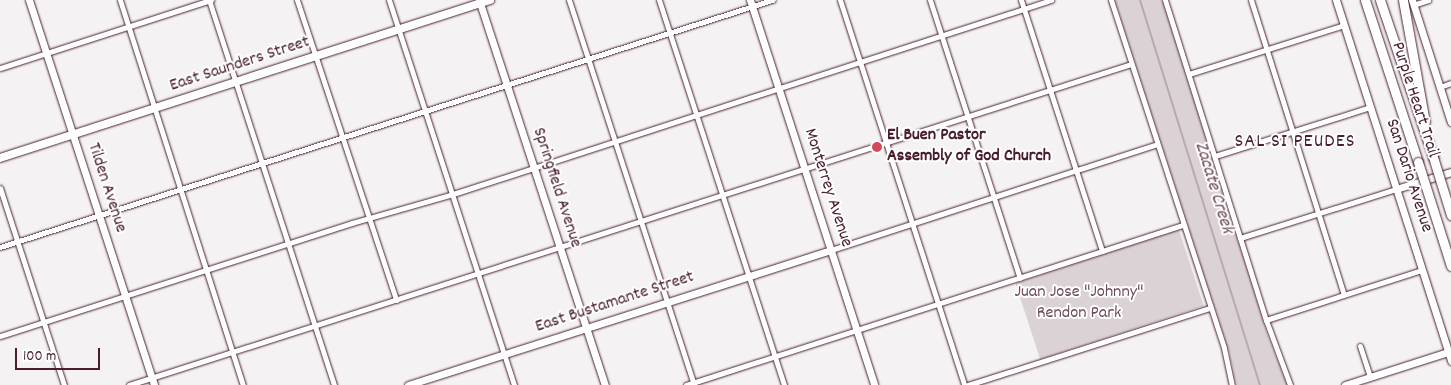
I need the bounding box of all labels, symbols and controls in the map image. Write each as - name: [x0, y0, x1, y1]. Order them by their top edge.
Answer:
- street label: East Saunders Street: [167, 32, 313, 98]
- street label: Purple Heart Trail: [1385, 40, 1443, 160]
- street label: San Dario Avenue: [1380, 117, 1436, 235]
- street label: Springfield Avenue: [526, 125, 586, 251]
- street label: Monterrey Avenue: [798, 126, 856, 250]
- place label: El Buen Pastor Assembly of God Church: [887, 126, 1051, 168]
- district label: SAL SI PEUDES: [1233, 130, 1357, 154]
- water label: Zacate Creek: [1188, 139, 1238, 237]
- street label: Tilden Avenue: [81, 141, 131, 235]
- marker: El Buen Pastor Assembly of God Church: [871, 141, 883, 153]
- street label: East Bustamante Street: [533, 267, 697, 339]
- park label: Juan Jose "Johnny" Rendon Park: [1015, 283, 1143, 326]
- scale bar: [18, 338, 102, 370]
- text: 100 m: [23, 346, 56, 368]

